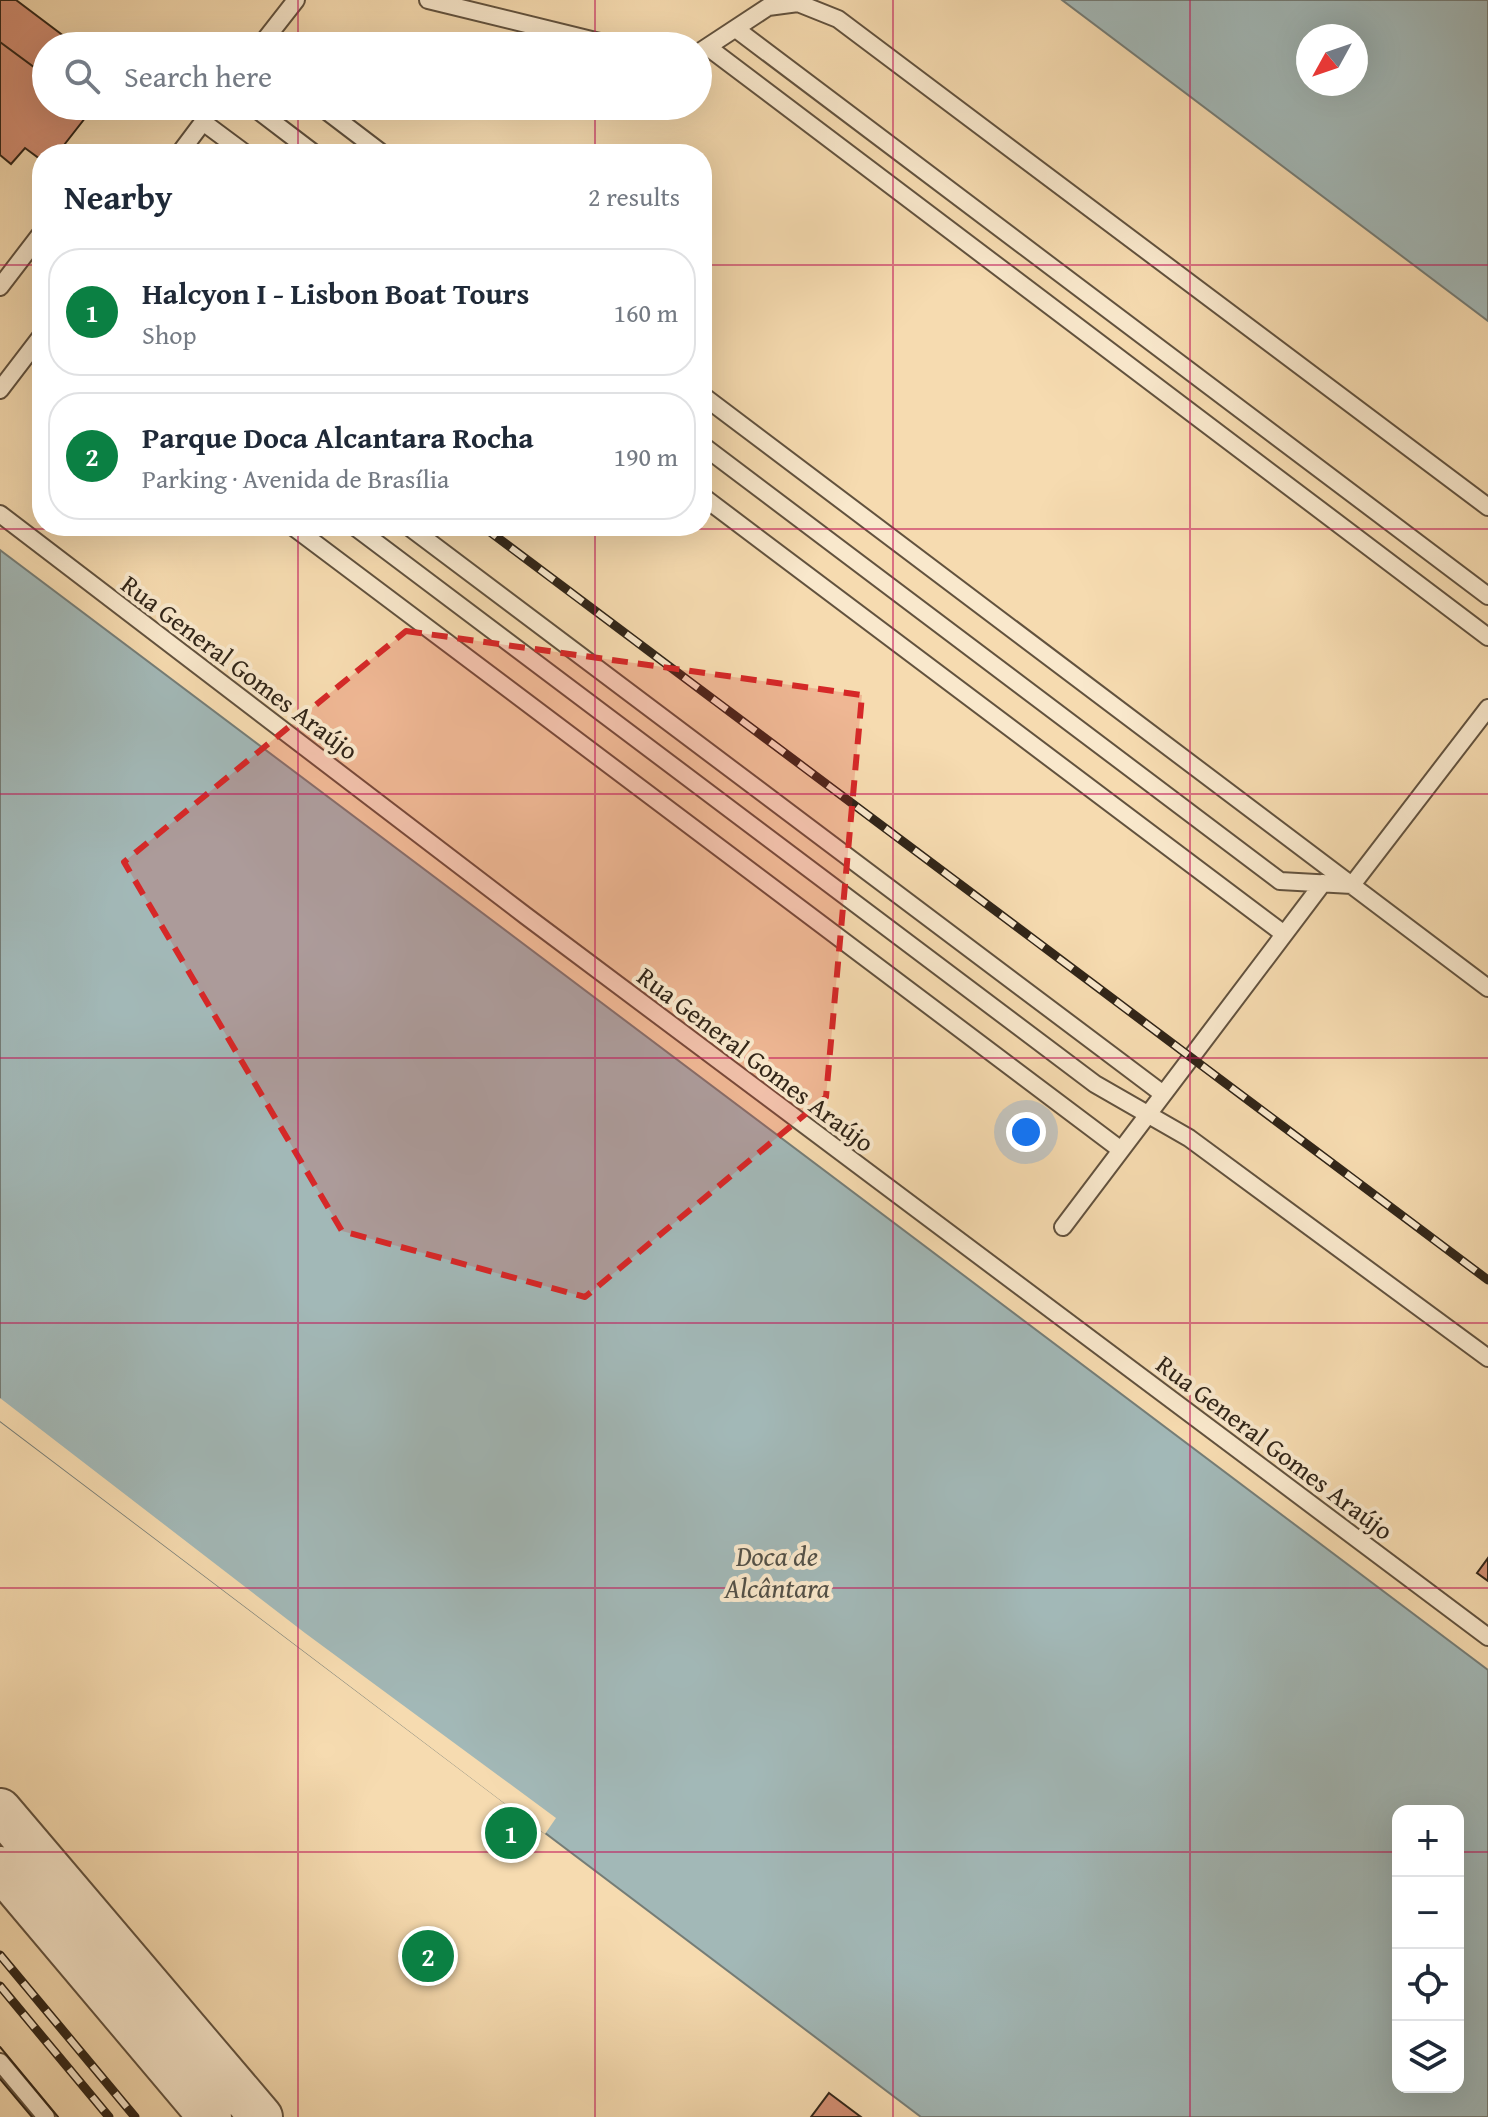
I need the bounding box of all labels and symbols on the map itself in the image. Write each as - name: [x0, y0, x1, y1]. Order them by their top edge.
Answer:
- north arrow: [1296, 24, 1368, 96]
- street label: Rua General Gomes Araújo: [113, 565, 367, 769]
- street label: Rua General Gomes Araújo: [629, 957, 883, 1161]
- your location: [1006, 1112, 1046, 1152]
- street label: Rua General Gomes Araújo: [1148, 1345, 1402, 1549]
- water label: Doca de Alcântara: [723, 1535, 830, 1608]
- pin: 1: [485, 1803, 537, 1863]
- pin: 2: [402, 1926, 454, 1986]

